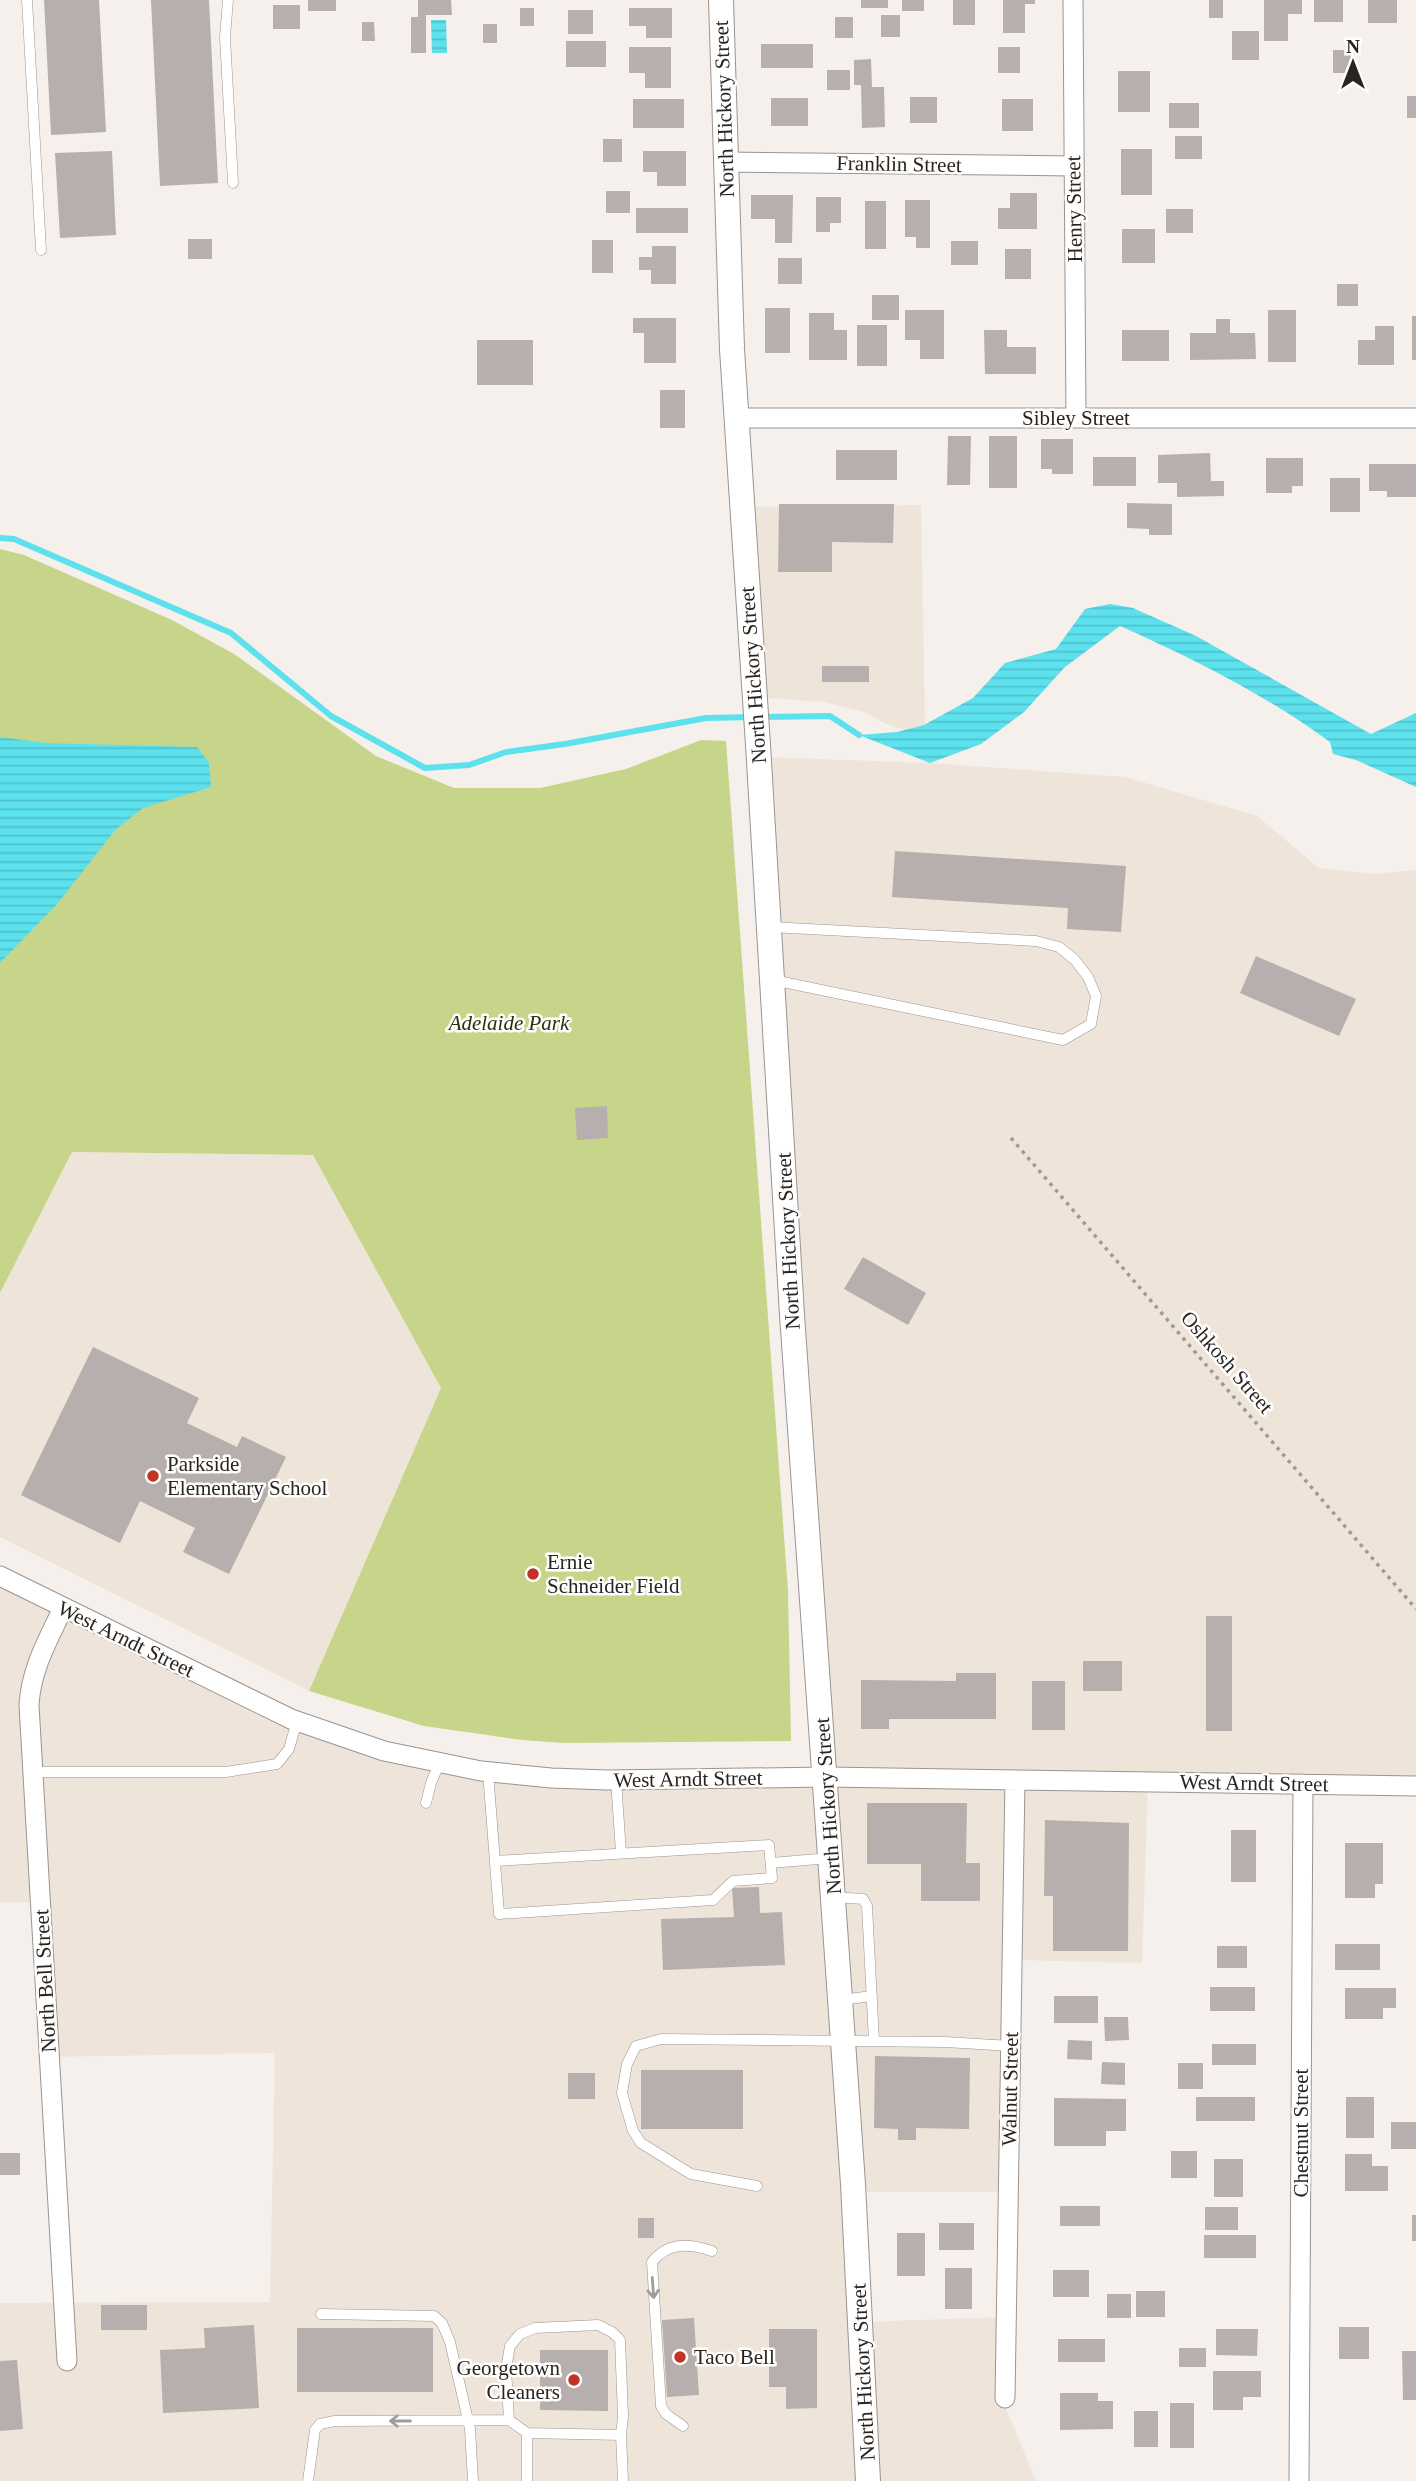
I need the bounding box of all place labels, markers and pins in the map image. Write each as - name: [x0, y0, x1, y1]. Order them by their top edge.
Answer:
- place label: Parkside Elementary School: [167, 1452, 328, 1500]
- marker: Parkside Elementary School: [145, 1468, 161, 1484]
- place label: Ernie Schneider Field: [547, 1550, 680, 1598]
- marker: Ernie Schneider Field: [525, 1566, 541, 1582]
- place label: Taco Bell: [694, 2345, 775, 2369]
- marker: Taco Bell: [672, 2349, 688, 2365]
- place label: Georgetown Cleaners: [457, 2356, 560, 2404]
- marker: Georgetown Cleaners: [566, 2372, 582, 2388]

